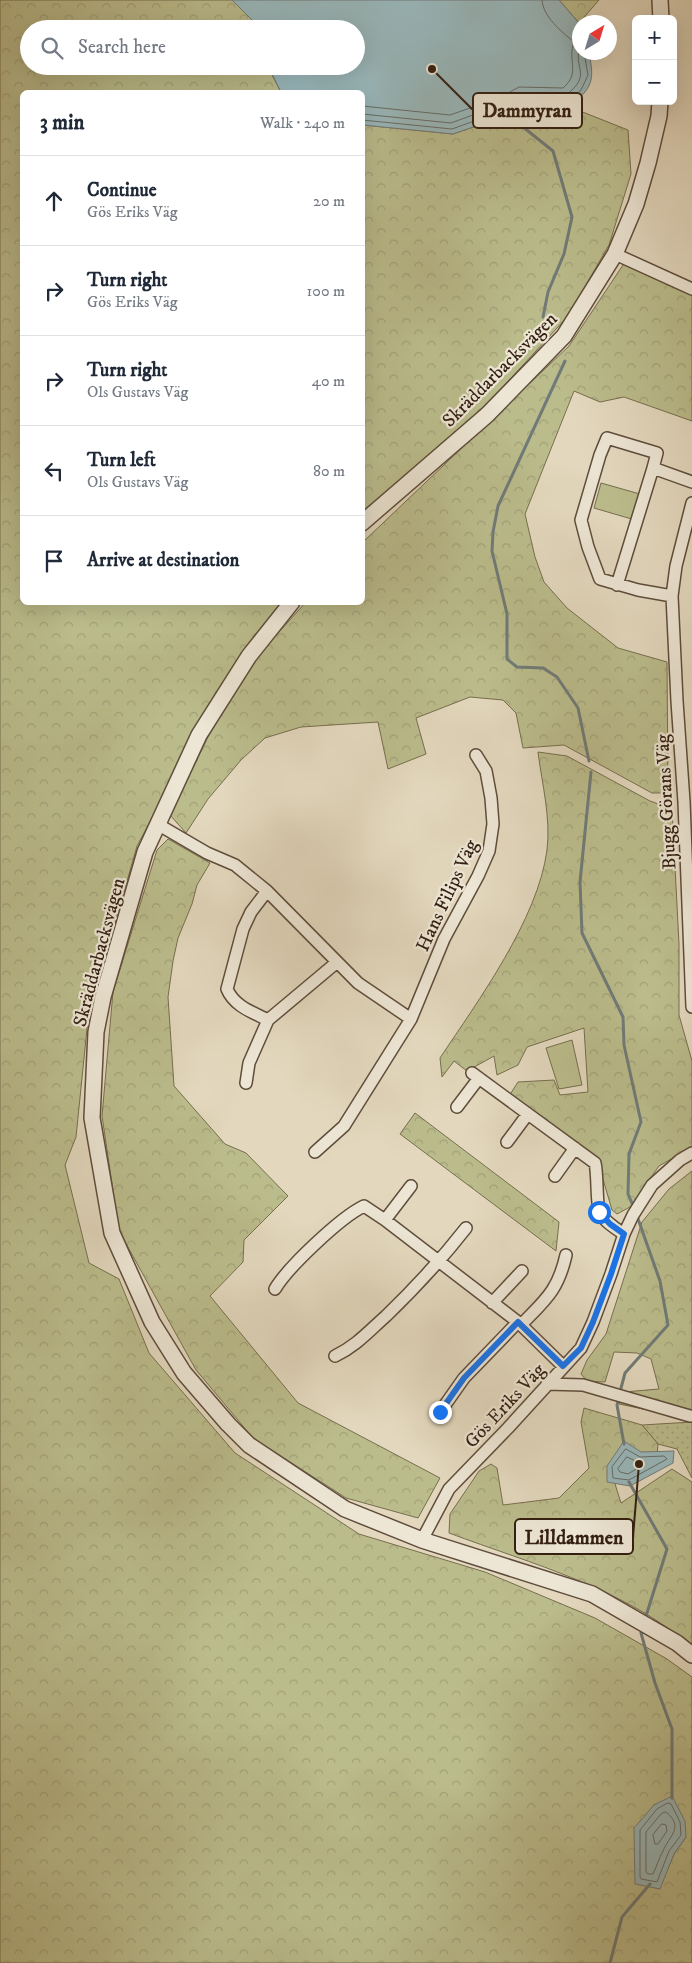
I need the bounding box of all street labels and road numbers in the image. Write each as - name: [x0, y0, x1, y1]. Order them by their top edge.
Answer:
- street label: Skräddarbacksvägen: [438, 308, 562, 432]
- street label: Bjugg Görans Väg: [651, 733, 682, 870]
- street label: Hans Filips Väg: [411, 835, 484, 955]
- street label: Skräddarbacksvägen: [69, 875, 130, 1029]
- street label: Gös Eriks Väg: [460, 1358, 551, 1453]

